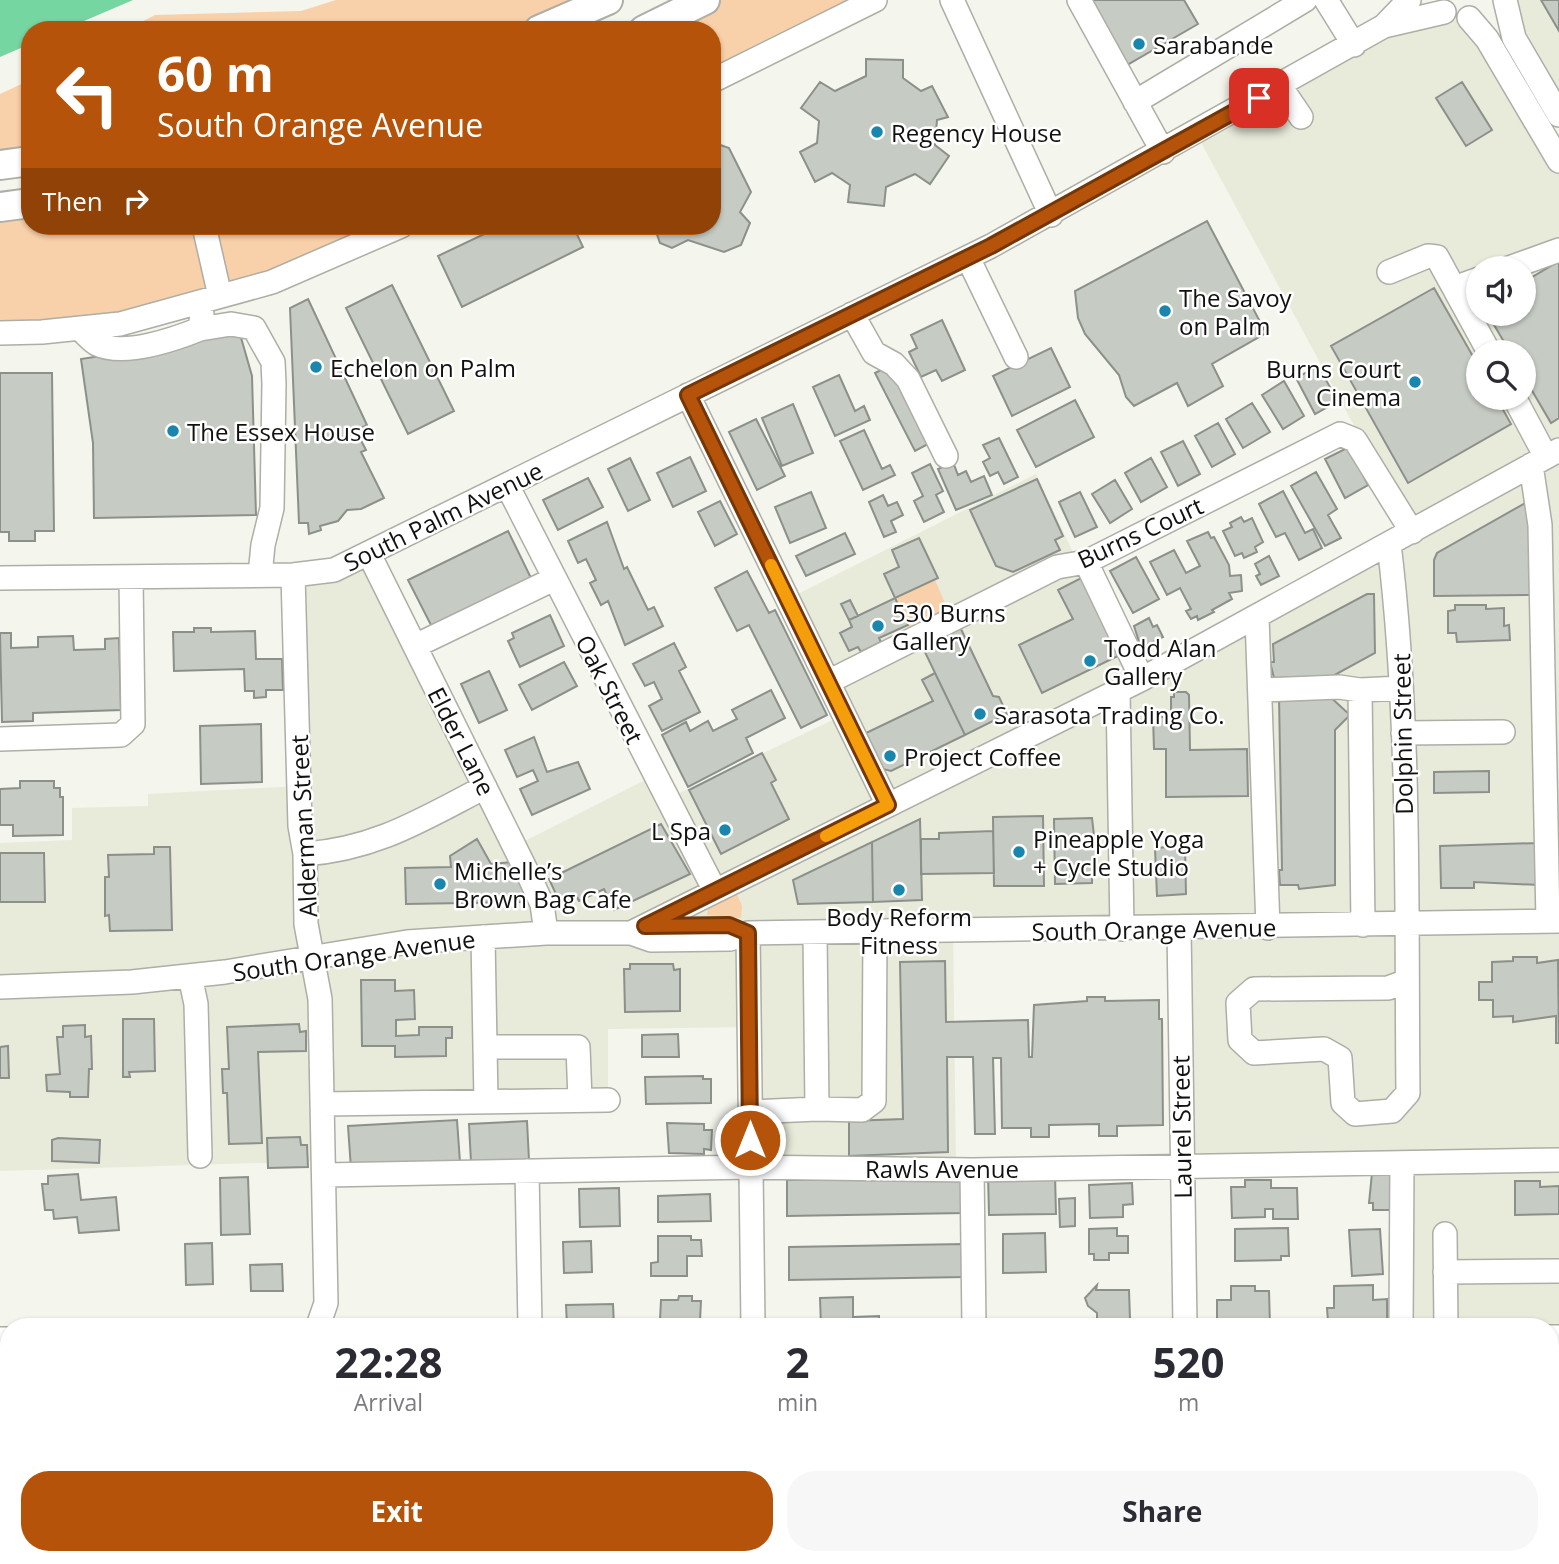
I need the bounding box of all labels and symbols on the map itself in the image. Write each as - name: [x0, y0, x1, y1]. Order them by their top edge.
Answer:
- place label: Sarabande: [1153, 28, 1274, 61]
- marker: Sarabande: [1131, 36, 1147, 52]
- pin: [1229, 68, 1289, 128]
- place label: Regency House: [891, 116, 1062, 149]
- marker: Regency House: [869, 124, 885, 140]
- place label: The Savoy on Palm: [1179, 281, 1293, 342]
- marker: The Savoy on Palm: [1157, 303, 1173, 319]
- place label: Echelon on Palm: [330, 351, 516, 384]
- place label: Burns Court Cinema: [1266, 352, 1401, 413]
- marker: Echelon on Palm: [308, 359, 324, 375]
- marker: Burns Court Cinema: [1407, 374, 1423, 390]
- place label: The Essex House: [187, 415, 375, 448]
- marker: The Essex House: [165, 423, 181, 439]
- street label: South Palm Avenue: [338, 453, 548, 579]
- street label: Burns Court: [1072, 489, 1208, 575]
- place label: 530 Burns Gallery: [892, 596, 1006, 657]
- marker: 530 Burns Gallery: [870, 618, 886, 634]
- street label: Oak Street: [569, 629, 651, 749]
- place label: Todd Alan Gallery: [1104, 631, 1217, 692]
- marker: Todd Alan Gallery: [1082, 653, 1098, 669]
- street label: Dolphin Street: [1384, 653, 1420, 815]
- street label: Elder Lane: [421, 681, 503, 801]
- place label: Sarasota Trading Co.: [994, 698, 1225, 731]
- marker: Sarasota Trading Co.: [972, 706, 988, 722]
- street label: Alderman Street: [282, 734, 324, 918]
- place label: Project Coffee: [904, 740, 1061, 773]
- marker: Project Coffee: [882, 748, 898, 764]
- place label: L Spa: [651, 814, 711, 847]
- marker: L Spa: [717, 822, 733, 838]
- place label: Pineapple Yoga + Cycle Studio: [1033, 822, 1204, 883]
- marker: Pineapple Yoga + Cycle Studio: [1011, 844, 1027, 860]
- place label: Michelle’s Brown Bag Cafe: [454, 854, 631, 915]
- marker: Michelle’s Brown Bag Cafe: [432, 876, 448, 892]
- marker: Body Reform Fitness: [891, 882, 907, 898]
- place label: Body Reform Fitness: [826, 900, 972, 961]
- street label: South Orange Avenue: [1031, 910, 1277, 948]
- street label: South Orange Avenue: [231, 922, 477, 988]
- street label: Laurel Street: [1163, 1055, 1199, 1199]
- position arrow: [713, 1103, 787, 1177]
- street label: Rawls Avenue: [865, 1152, 1019, 1185]

